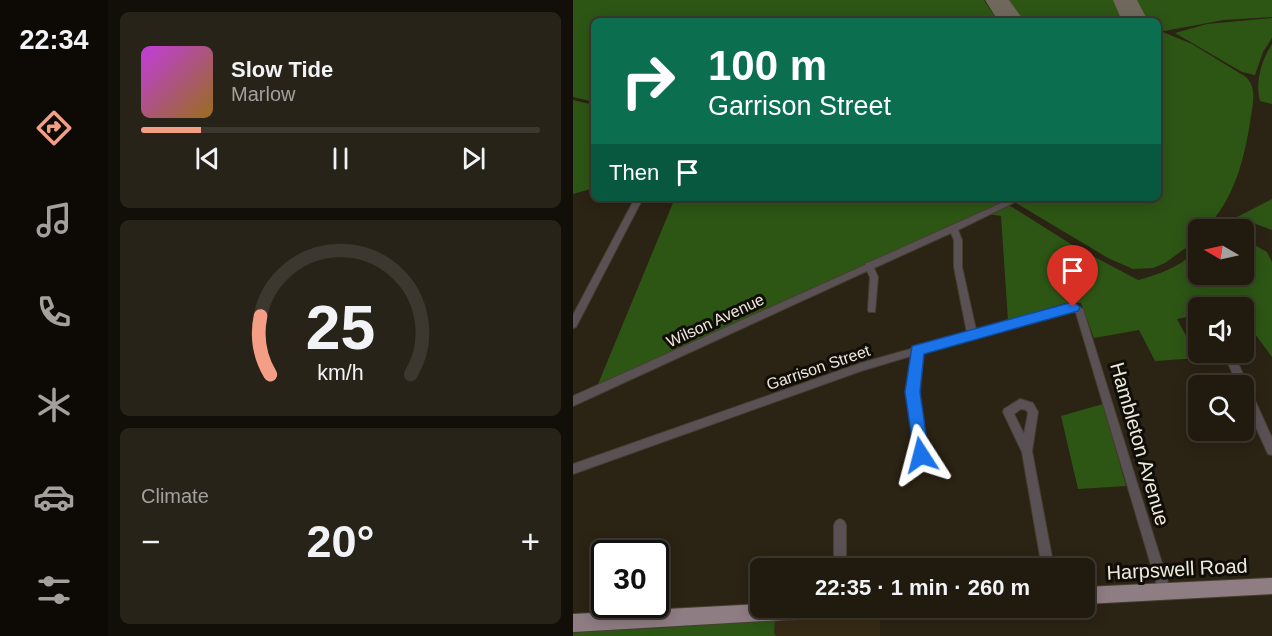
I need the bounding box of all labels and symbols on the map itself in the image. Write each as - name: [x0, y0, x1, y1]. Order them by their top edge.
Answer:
- north arrow: [1188, 219, 1254, 285]
- pin: [1047, 245, 1098, 307]
- street label: Wilson Avenue: [664, 290, 767, 350]
- street label: Garrison Street: [764, 342, 873, 393]
- street label: Hambleton Avenue: [1106, 360, 1174, 528]
- position arrow: [889, 423, 953, 487]
- speed limit sign: 30: [591, 540, 669, 618]
- street label: Harpswell Road: [1106, 554, 1248, 584]

